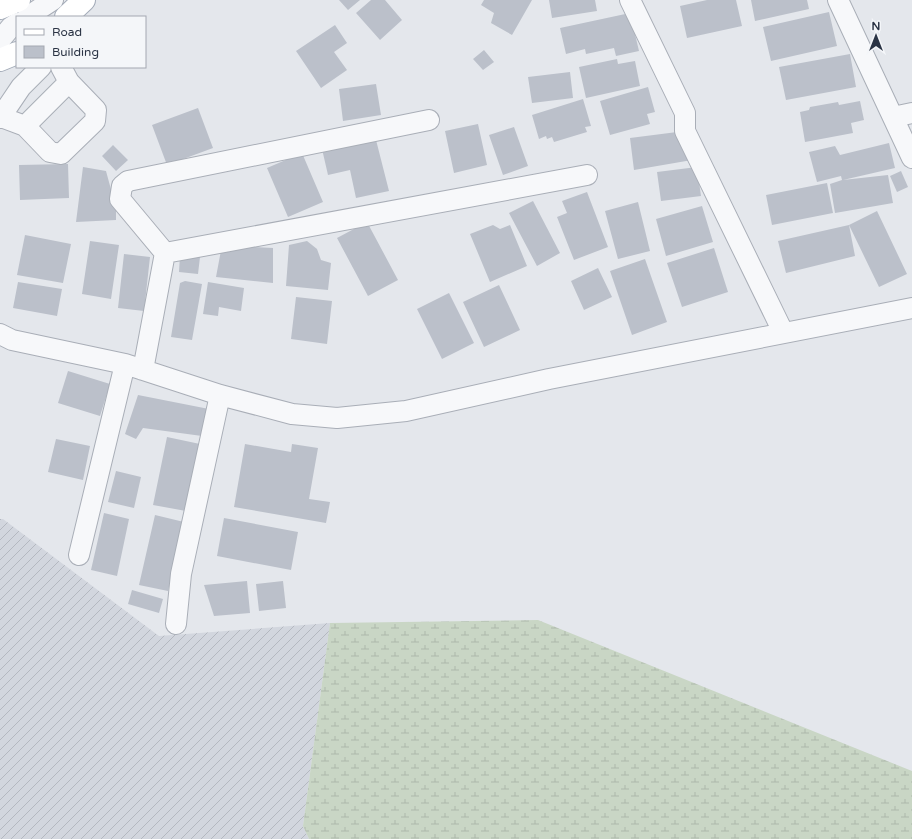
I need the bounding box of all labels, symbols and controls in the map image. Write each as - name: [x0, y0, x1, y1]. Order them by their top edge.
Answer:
- legend: [16, 16, 146, 68]
- north arrow: [856, 16, 896, 56]
- text: N: [872, 20, 880, 33]
- text: Road: [52, 25, 82, 39]
- text: Building: [52, 45, 99, 59]

